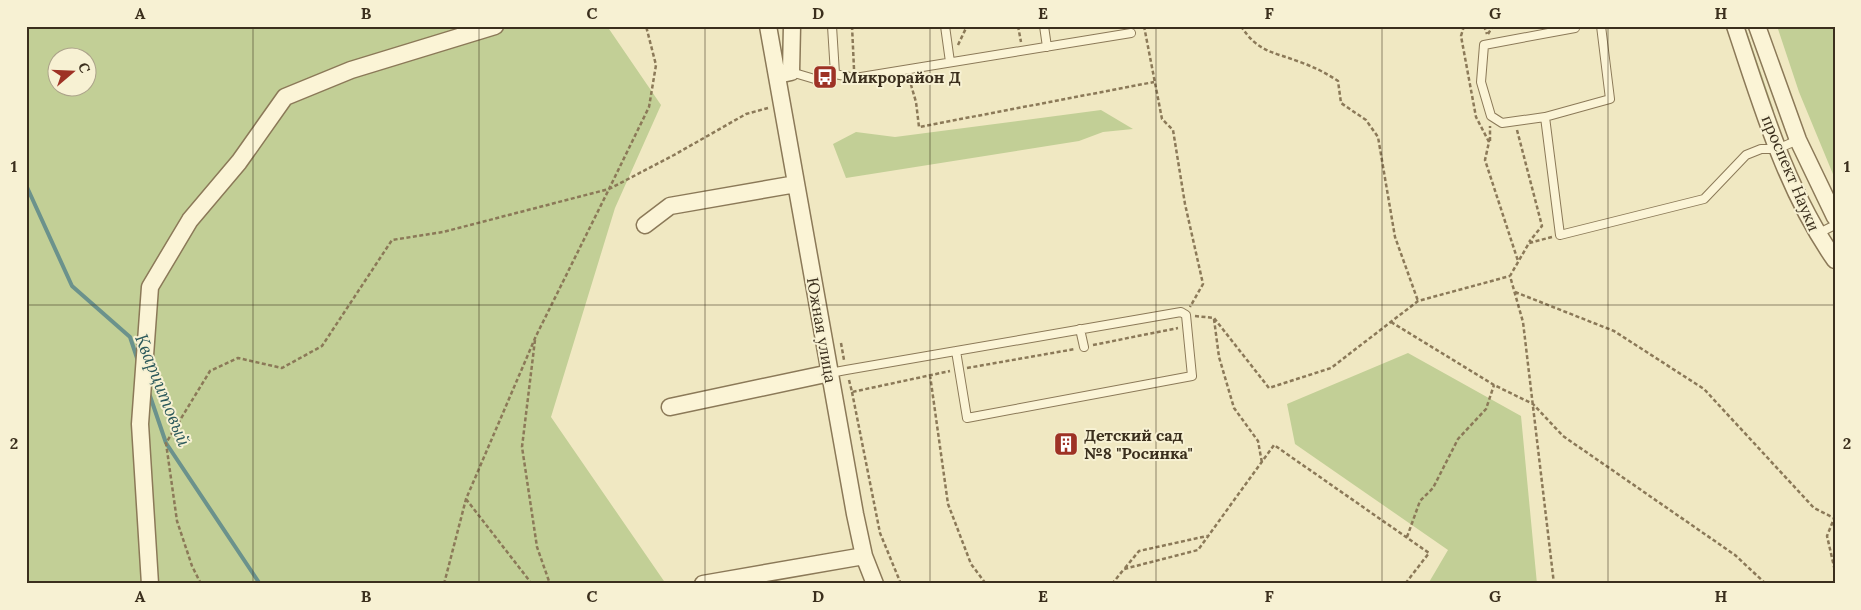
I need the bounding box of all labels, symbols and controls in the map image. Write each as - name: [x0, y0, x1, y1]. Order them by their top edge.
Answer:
- text: A: [135, 3, 146, 23]
- text: B: [361, 3, 372, 23]
- text: C: [586, 3, 598, 23]
- text: D: [812, 3, 824, 23]
- text: E: [1038, 3, 1048, 23]
- text: F: [1264, 3, 1274, 23]
- text: G: [1489, 3, 1501, 23]
- text: H: [1715, 3, 1728, 23]
- north arrow: [48, 48, 98, 98]
- text: С: [74, 60, 94, 76]
- bus stop icon: Микрорайон Д: [812, 64, 838, 90]
- place label: Микрорайон Д: [842, 67, 961, 87]
- street label: проспект Науки: [1758, 112, 1824, 234]
- text: 1: [11, 156, 17, 176]
- text: 1: [1844, 156, 1850, 176]
- street label: Южная улица: [803, 276, 841, 384]
- water label: Кварцитовый: [130, 331, 196, 450]
- place label: Детский сад №8 "Росинка": [1084, 425, 1193, 463]
- building icon: Детский сад №8 "Росинка": [1053, 431, 1079, 457]
- text: 2: [10, 433, 18, 453]
- text: 2: [1843, 433, 1851, 453]
- text: A: [135, 586, 146, 606]
- text: B: [361, 586, 372, 606]
- text: C: [586, 586, 598, 606]
- text: D: [812, 586, 824, 606]
- text: E: [1038, 586, 1048, 606]
- text: F: [1264, 586, 1274, 606]
- text: G: [1489, 586, 1501, 606]
- text: H: [1715, 586, 1728, 606]

